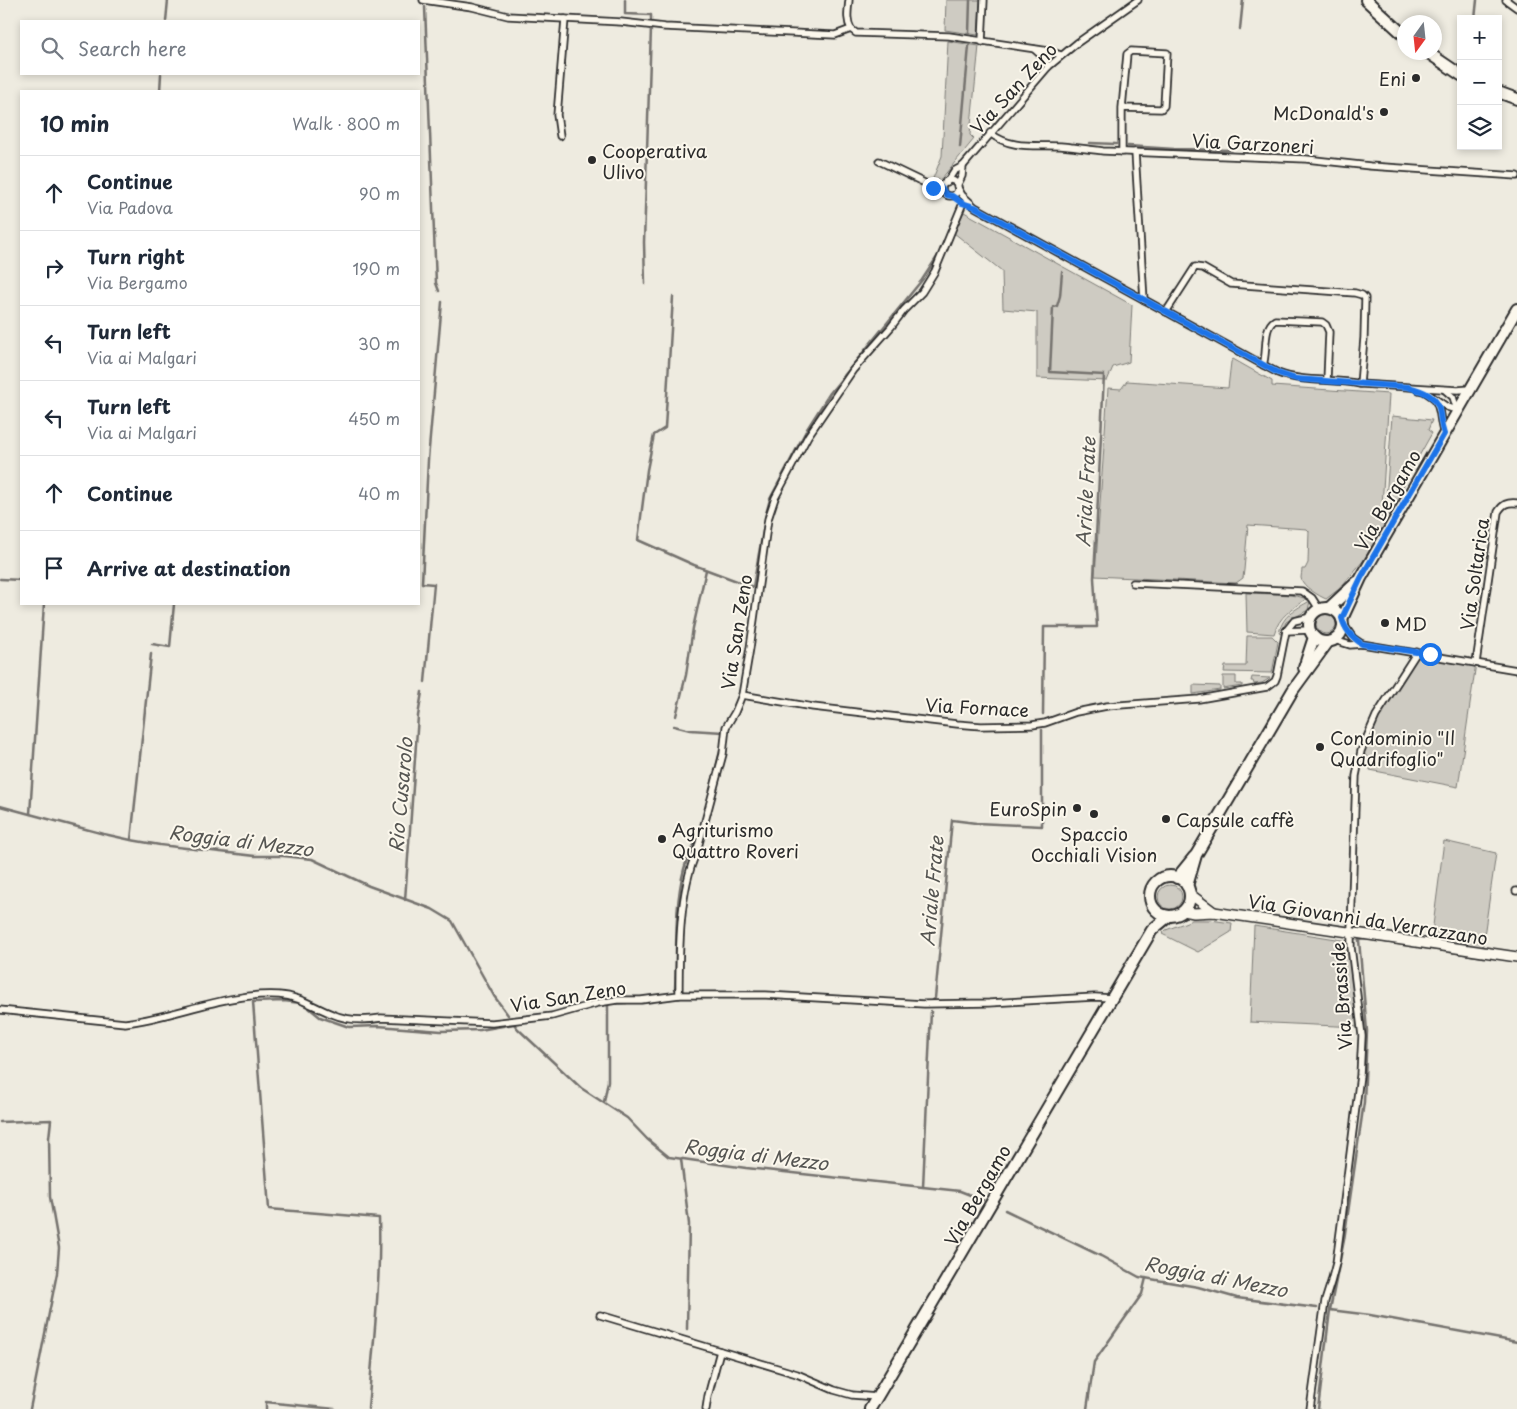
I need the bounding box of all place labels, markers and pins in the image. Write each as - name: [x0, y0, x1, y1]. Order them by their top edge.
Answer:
- place label: Eni: [1379, 65, 1406, 92]
- marker: Eni: [1410, 72, 1422, 84]
- place label: McDonald's: [1273, 99, 1374, 126]
- marker: McDonald's: [1378, 106, 1390, 118]
- place label: Cooperativa Ulivo: [602, 137, 708, 185]
- marker: Cooperativa Ulivo: [586, 154, 598, 166]
- place label: MD: [1395, 610, 1427, 637]
- marker: MD: [1379, 617, 1391, 629]
- place label: Condominio "Il Quadrifoglio": [1330, 724, 1455, 772]
- marker: Condominio "Il Quadrifoglio": [1314, 741, 1326, 753]
- place label: EuroSpin: [990, 795, 1067, 822]
- marker: EuroSpin: [1071, 802, 1083, 814]
- place label: Capsule caffè: [1176, 806, 1294, 833]
- marker: Spaccio Occhiali Vision: [1088, 808, 1100, 820]
- marker: Capsule caffè: [1160, 813, 1172, 825]
- place label: Agriturismo Quattro Roveri: [672, 816, 799, 864]
- place label: Spaccio Occhiali Vision: [1031, 820, 1157, 868]
- marker: Agriturismo Quattro Roveri: [656, 833, 668, 845]

